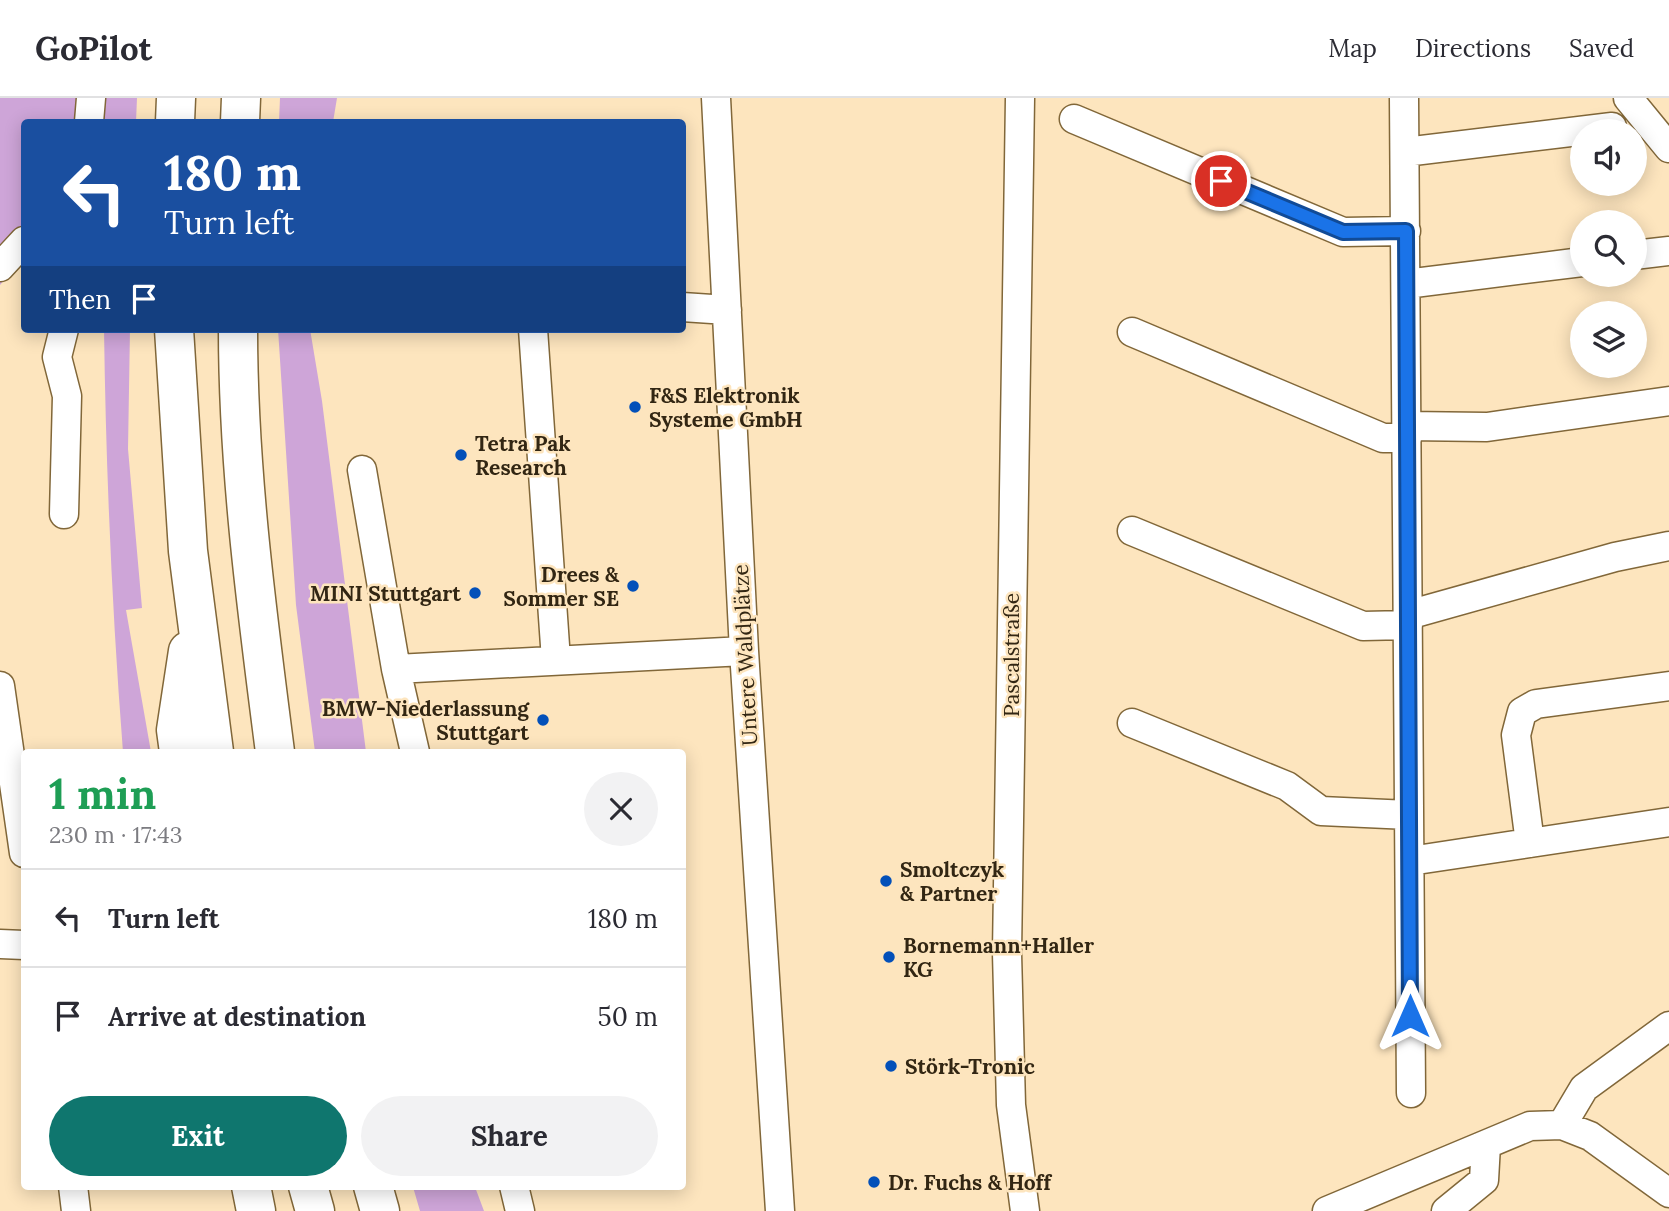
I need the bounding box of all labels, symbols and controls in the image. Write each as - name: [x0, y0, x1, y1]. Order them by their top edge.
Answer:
- text: GoPilot: [35, 27, 152, 69]
- text: Map: [1328, 33, 1377, 64]
- text: Directions: [1415, 33, 1531, 64]
- text: Saved: [1569, 33, 1634, 64]
- map controls: [1570, 119, 1647, 378]
- button: sound: [1570, 119, 1647, 196]
- text: 180 m: [164, 141, 301, 203]
- icon: left: [49, 147, 140, 238]
- pin: [1191, 151, 1251, 211]
- icon: arrive: [1202, 162, 1240, 200]
- text: Turn left: [164, 202, 294, 243]
- button: search: [1570, 210, 1647, 287]
- icon: arrive: [125, 280, 163, 318]
- text: Then: [49, 283, 111, 316]
- button: layers: [1570, 301, 1647, 378]
- place label: F&S Elektronik Systeme GmbH: [649, 382, 803, 433]
- marker: F&S Elektronik Systeme GmbH: [627, 399, 643, 415]
- place label: Tetra Pak Research: [475, 430, 571, 481]
- marker: Tetra Pak Research: [453, 447, 469, 463]
- place label: Drees & Sommer SE: [503, 561, 620, 612]
- street label: Untere Waldplätze: [727, 563, 763, 747]
- marker: Drees & Sommer SE: [625, 578, 641, 594]
- place label: MINI Stuttgart: [310, 580, 461, 607]
- marker: MINI Stuttgart: [467, 585, 483, 601]
- street label: Pascalstraße: [998, 593, 1025, 717]
- place label: BMW-Niederlassung Stuttgart: [322, 695, 530, 746]
- marker: BMW-Niederlassung Stuttgart: [535, 712, 551, 728]
- text: 1 min: [49, 767, 156, 821]
- button: close: [584, 772, 658, 846]
- text: 230 m · 17:43: [49, 820, 183, 849]
- place label: Smoltczyk & Partner: [900, 856, 1005, 907]
- marker: Smoltczyk & Partner: [878, 873, 894, 889]
- icon: left: [49, 899, 87, 937]
- text: Turn left: [108, 902, 219, 935]
- text: 180 m: [588, 902, 658, 935]
- place label: Bornemann+Haller KG: [903, 932, 1094, 983]
- marker: Bornemann+Haller KG: [881, 949, 897, 965]
- position arrow: [1373, 979, 1447, 1053]
- icon: arrive: [49, 997, 87, 1035]
- text: Arrive at destination: [108, 1000, 366, 1033]
- text: 50 m: [598, 1000, 658, 1033]
- place label: Störk-Tronic: [905, 1053, 1035, 1080]
- marker: Störk-Tronic: [883, 1058, 899, 1074]
- button: Exit: [49, 1096, 347, 1176]
- button: Share: [361, 1096, 658, 1176]
- place label: Dr. Fuchs & Hoff: [888, 1169, 1052, 1196]
- marker: Dr. Fuchs & Hoff: [866, 1174, 882, 1190]

